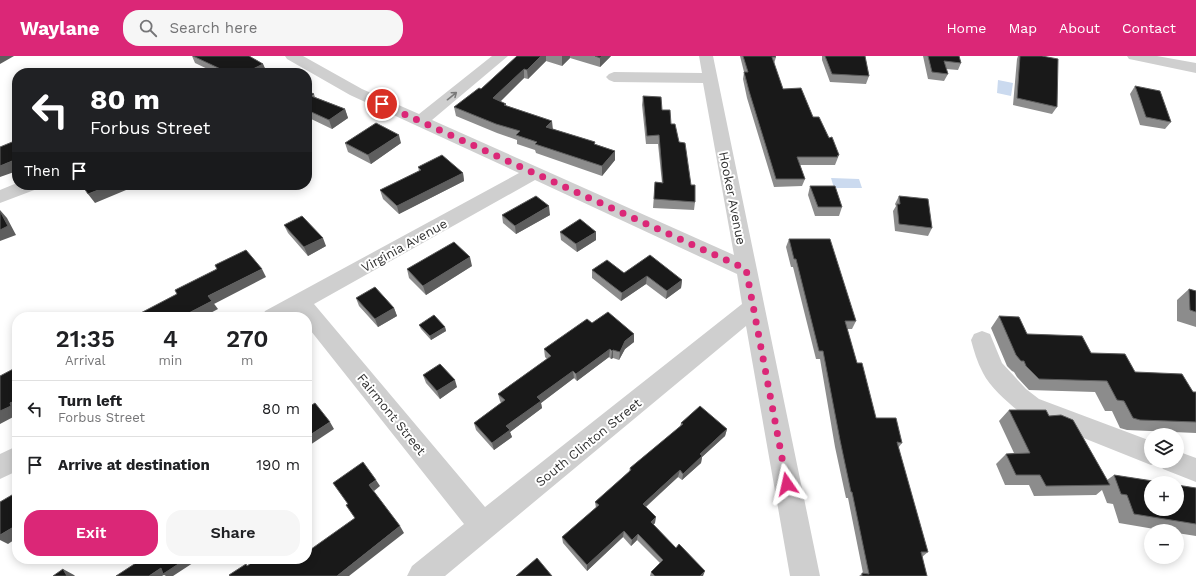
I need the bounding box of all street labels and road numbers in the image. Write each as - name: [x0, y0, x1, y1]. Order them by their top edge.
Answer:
- street label: Hooker Avenue: [716, 150, 749, 246]
- street label: Virginia Avenue: [359, 216, 450, 275]
- street label: Fairmont Street: [354, 371, 429, 459]
- street label: South Clinton Street: [533, 395, 644, 490]

